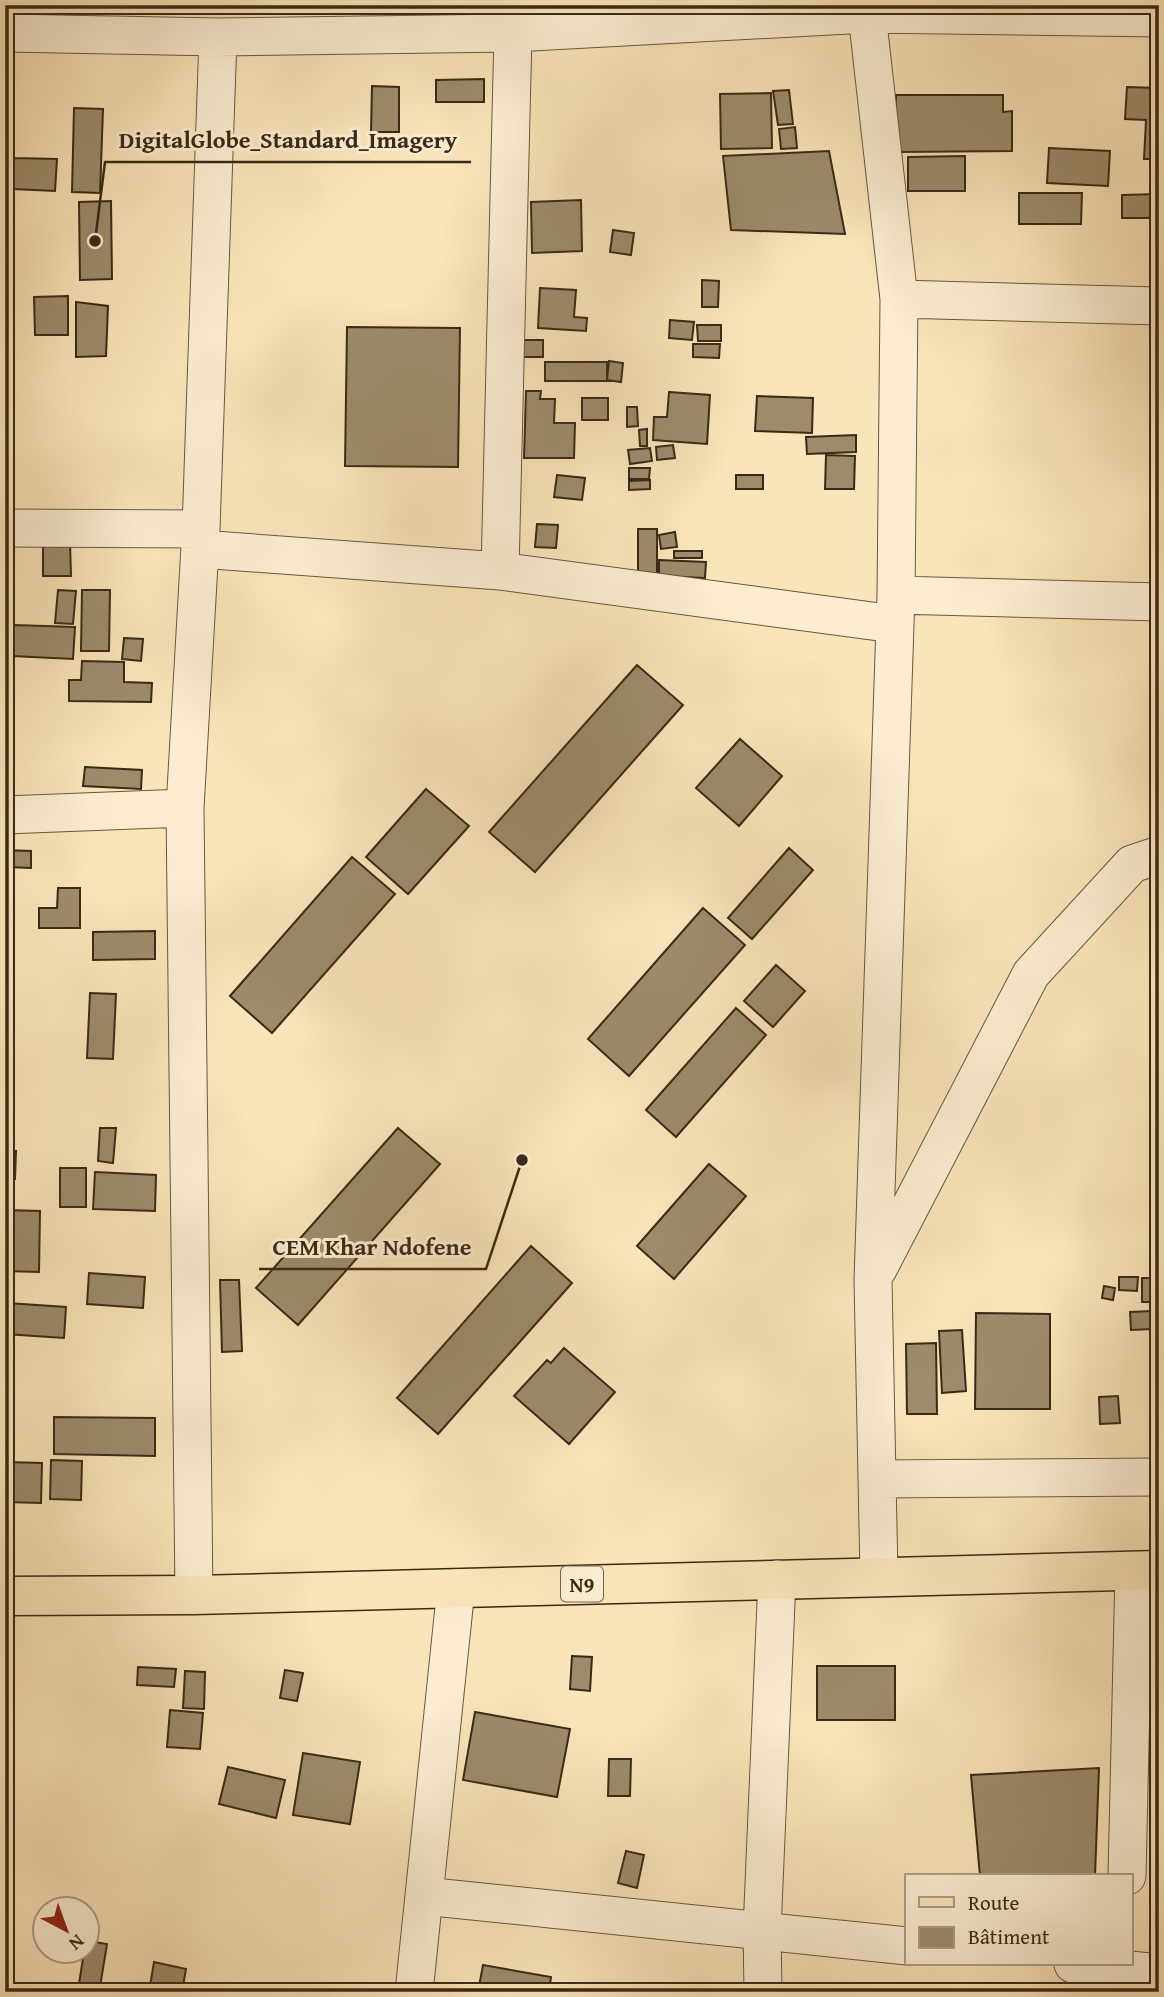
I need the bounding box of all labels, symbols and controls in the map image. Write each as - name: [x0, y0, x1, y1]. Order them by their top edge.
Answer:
- callout: DigitalGlobe_Standard_Imagery: [105, 117, 471, 162]
- text: DigitalGlobe_Standard_Imagery: [119, 122, 458, 157]
- callout: CEM Khar Ndofene: [259, 1224, 486, 1269]
- text: CEM Khar Ndofene: [272, 1229, 472, 1264]
- road number: N9: [561, 1566, 603, 1602]
- legend: [905, 1874, 1132, 1966]
- text: Route: [968, 1887, 1020, 1918]
- north arrow: [32, 1896, 102, 1966]
- text: Bâtiment: [968, 1921, 1050, 1952]
- text: N: [63, 1928, 91, 1958]

